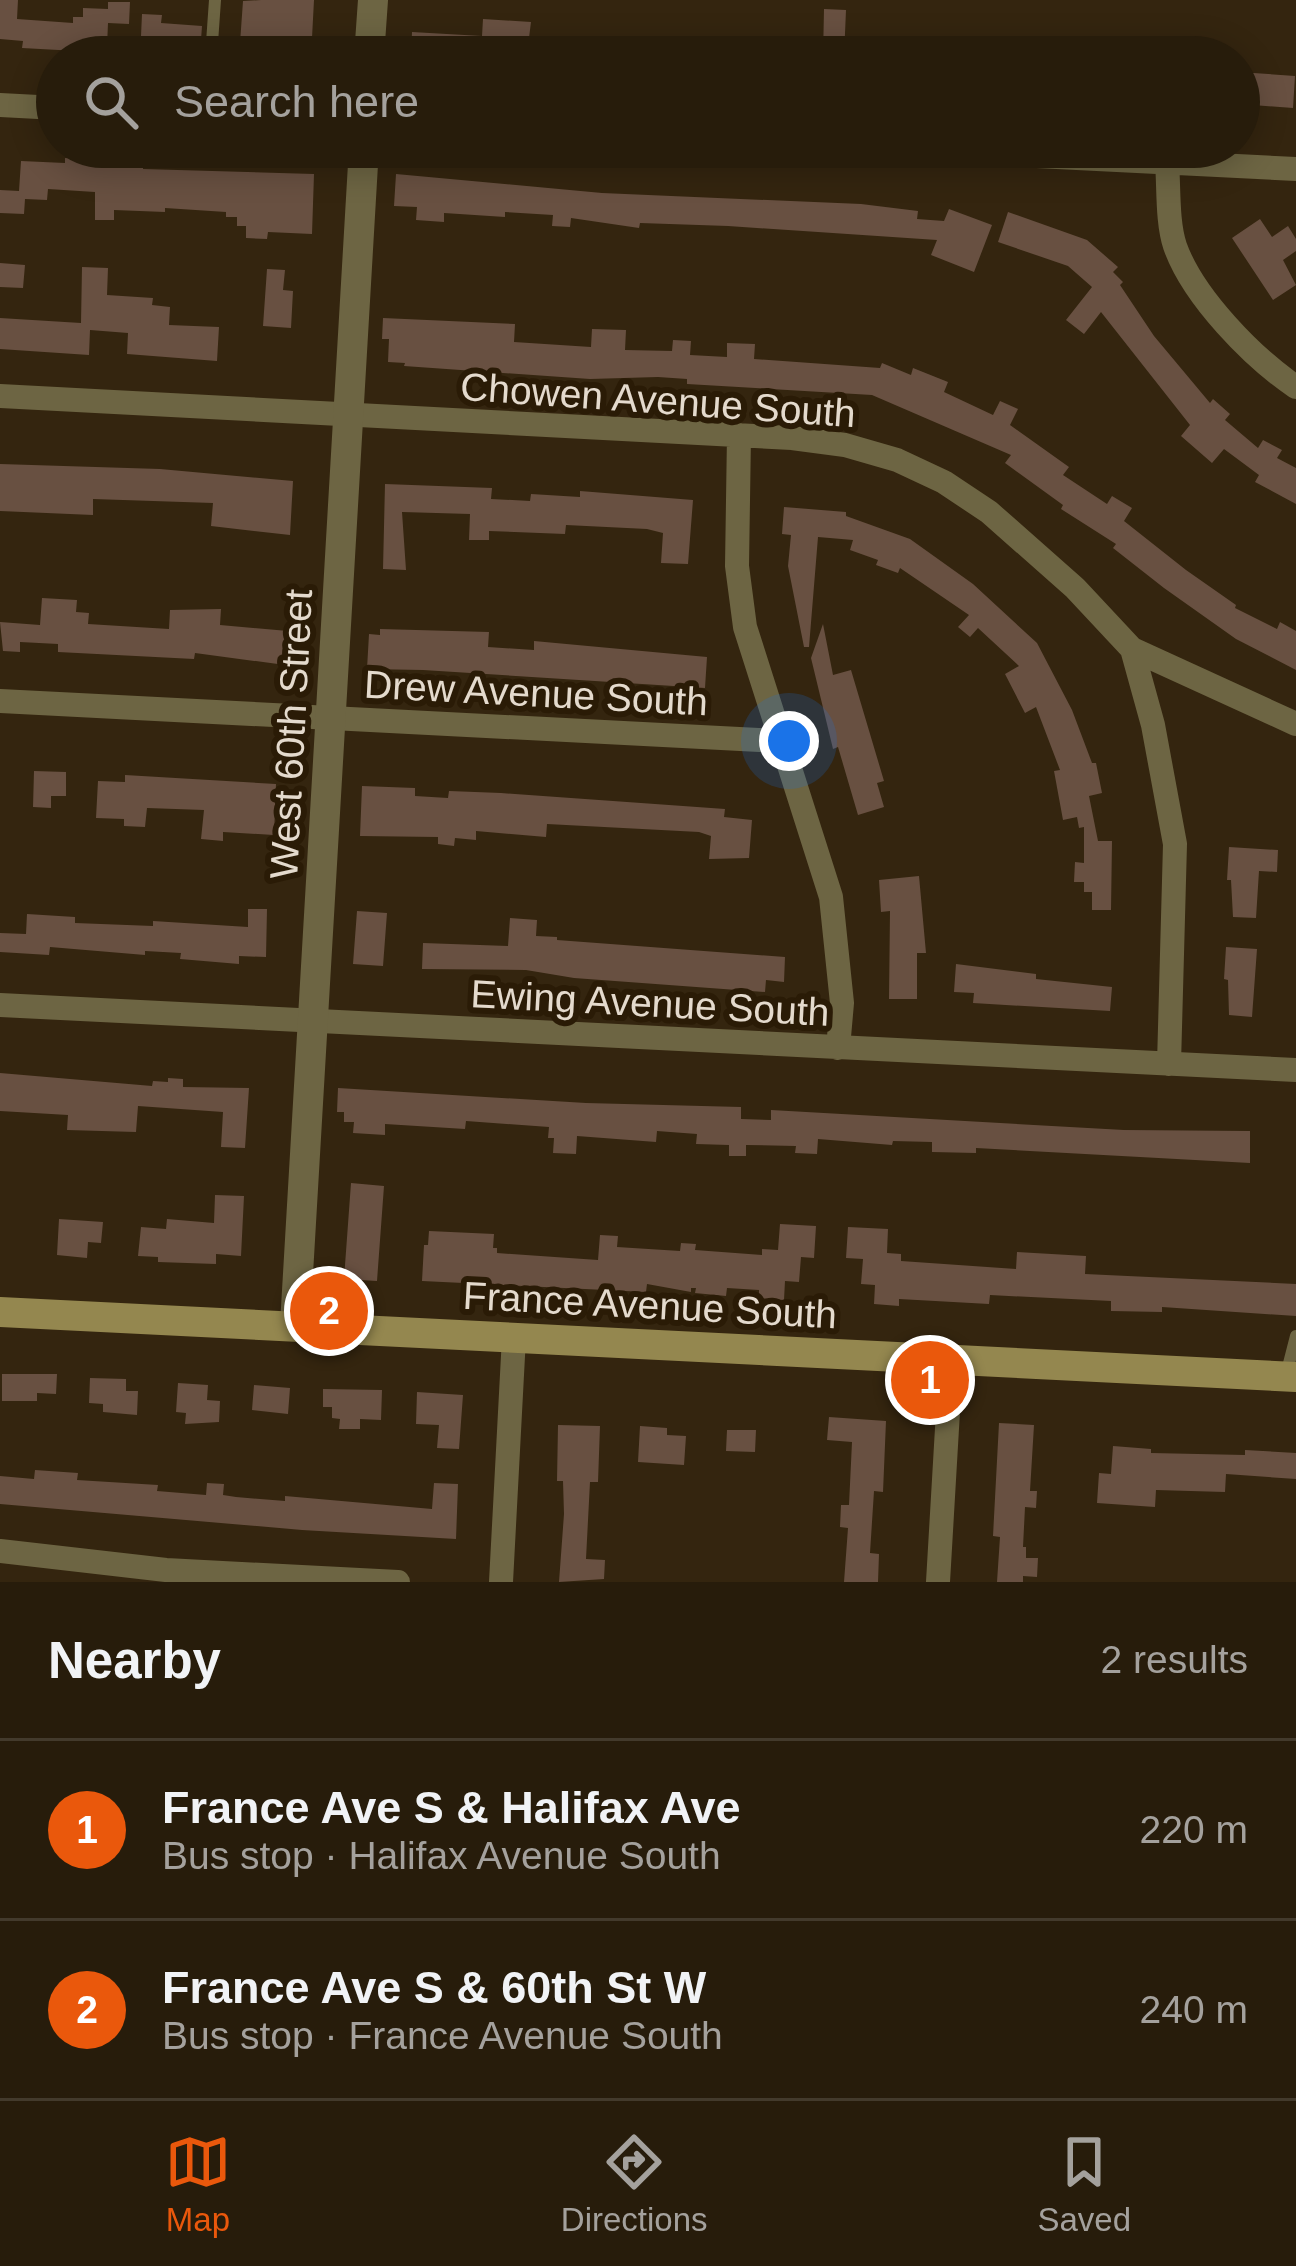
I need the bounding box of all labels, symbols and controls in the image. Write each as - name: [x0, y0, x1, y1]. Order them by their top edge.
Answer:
- search box: [36, 36, 1260, 168]
- icon: search: [78, 69, 144, 135]
- text: Search here: [174, 76, 419, 127]
- street label: Chowen Avenue South: [459, 365, 857, 435]
- street label: West 60th Street: [262, 588, 320, 880]
- street label: Drew Avenue South: [363, 663, 709, 723]
- your location: [759, 711, 819, 771]
- street label: Ewing Avenue South: [470, 972, 830, 1034]
- pin: 2: [290, 1266, 368, 1356]
- street label: France Avenue South: [462, 1274, 838, 1336]
- pin: 1: [891, 1335, 969, 1425]
- text: Nearby: [48, 1632, 221, 1689]
- text: 2 results: [1101, 1638, 1248, 1681]
- text: France Ave S & Halifax Ave: [162, 1782, 741, 1833]
- text: 1: [76, 1808, 98, 1851]
- text: 220 m: [1140, 1808, 1248, 1851]
- text: Bus stop · Halifax Avenue South: [162, 1834, 721, 1877]
- text: France Ave S & 60th St W: [162, 1962, 706, 2013]
- text: 2: [76, 1988, 98, 2031]
- text: 240 m: [1140, 1988, 1248, 2031]
- text: Bus stop · France Avenue South: [162, 2014, 723, 2057]
- tab: Map: [165, 2129, 231, 2239]
- tab: Directions: [561, 2129, 708, 2239]
- tab: Saved: [1037, 2129, 1131, 2239]

